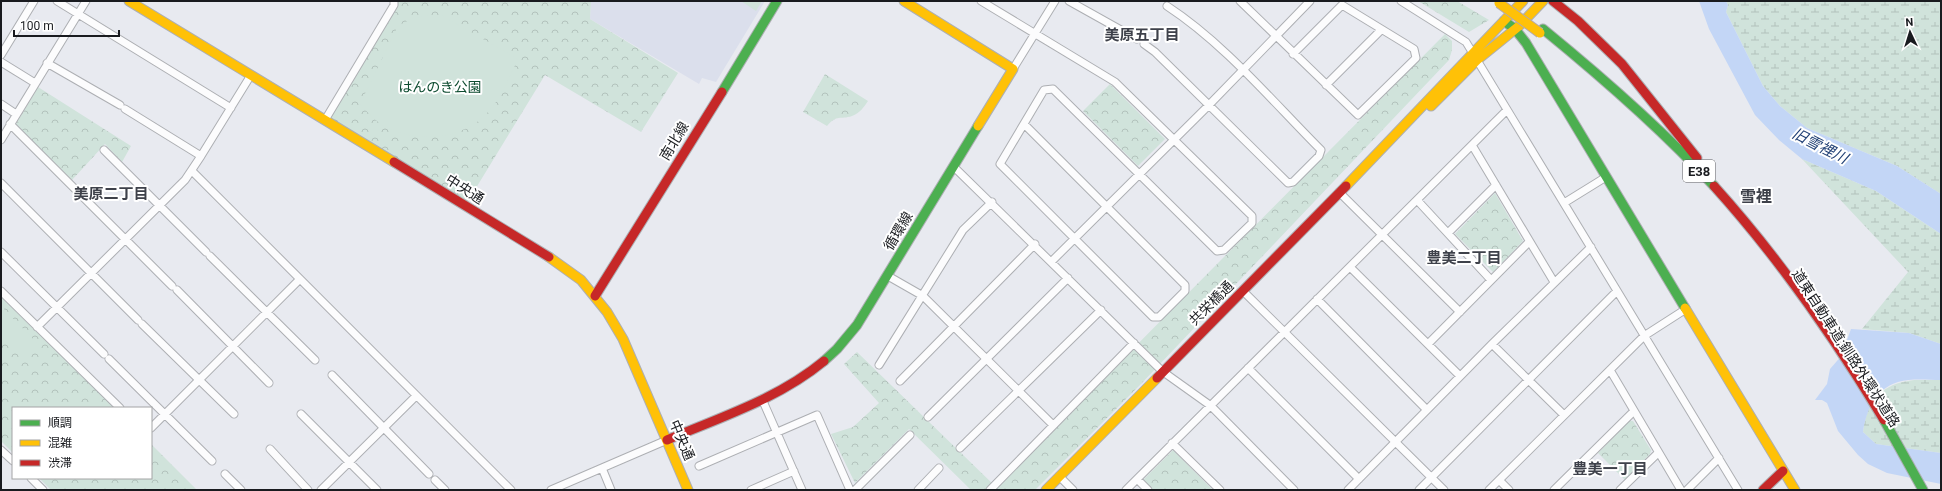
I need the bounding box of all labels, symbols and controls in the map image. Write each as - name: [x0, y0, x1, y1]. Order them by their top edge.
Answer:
- scale bar: [14, 12, 119, 38]
- north arrow: [1890, 12, 1930, 52]
- text: N: [1905, 16, 1914, 29]
- text: 100 m: [20, 19, 54, 33]
- district label: 美原五丁目: [1104, 26, 1180, 44]
- park label: はんのき公園: [398, 79, 482, 95]
- street label: 南北線: [656, 119, 692, 163]
- water label: 旧雪裡川: [1789, 124, 1853, 169]
- road number: E38: [1683, 160, 1715, 182]
- street label: 中央通: [443, 171, 487, 207]
- district label: 美原二丁目: [73, 185, 149, 203]
- district label: 雪裡: [1740, 187, 1772, 206]
- street label: 循環線: [880, 209, 916, 253]
- district label: 豊美二丁目: [1426, 249, 1502, 267]
- street label: 道東自動車道;釧路外環状道路: [1789, 266, 1903, 430]
- street label: 共栄橋通: [1186, 278, 1236, 328]
- legend: [12, 407, 152, 479]
- text: 順調: [48, 416, 72, 430]
- street label: 中央通: [666, 418, 698, 462]
- text: 混雑: [48, 436, 72, 450]
- text: 渋滞: [48, 456, 72, 470]
- district label: 豊美一丁目: [1572, 460, 1648, 478]

